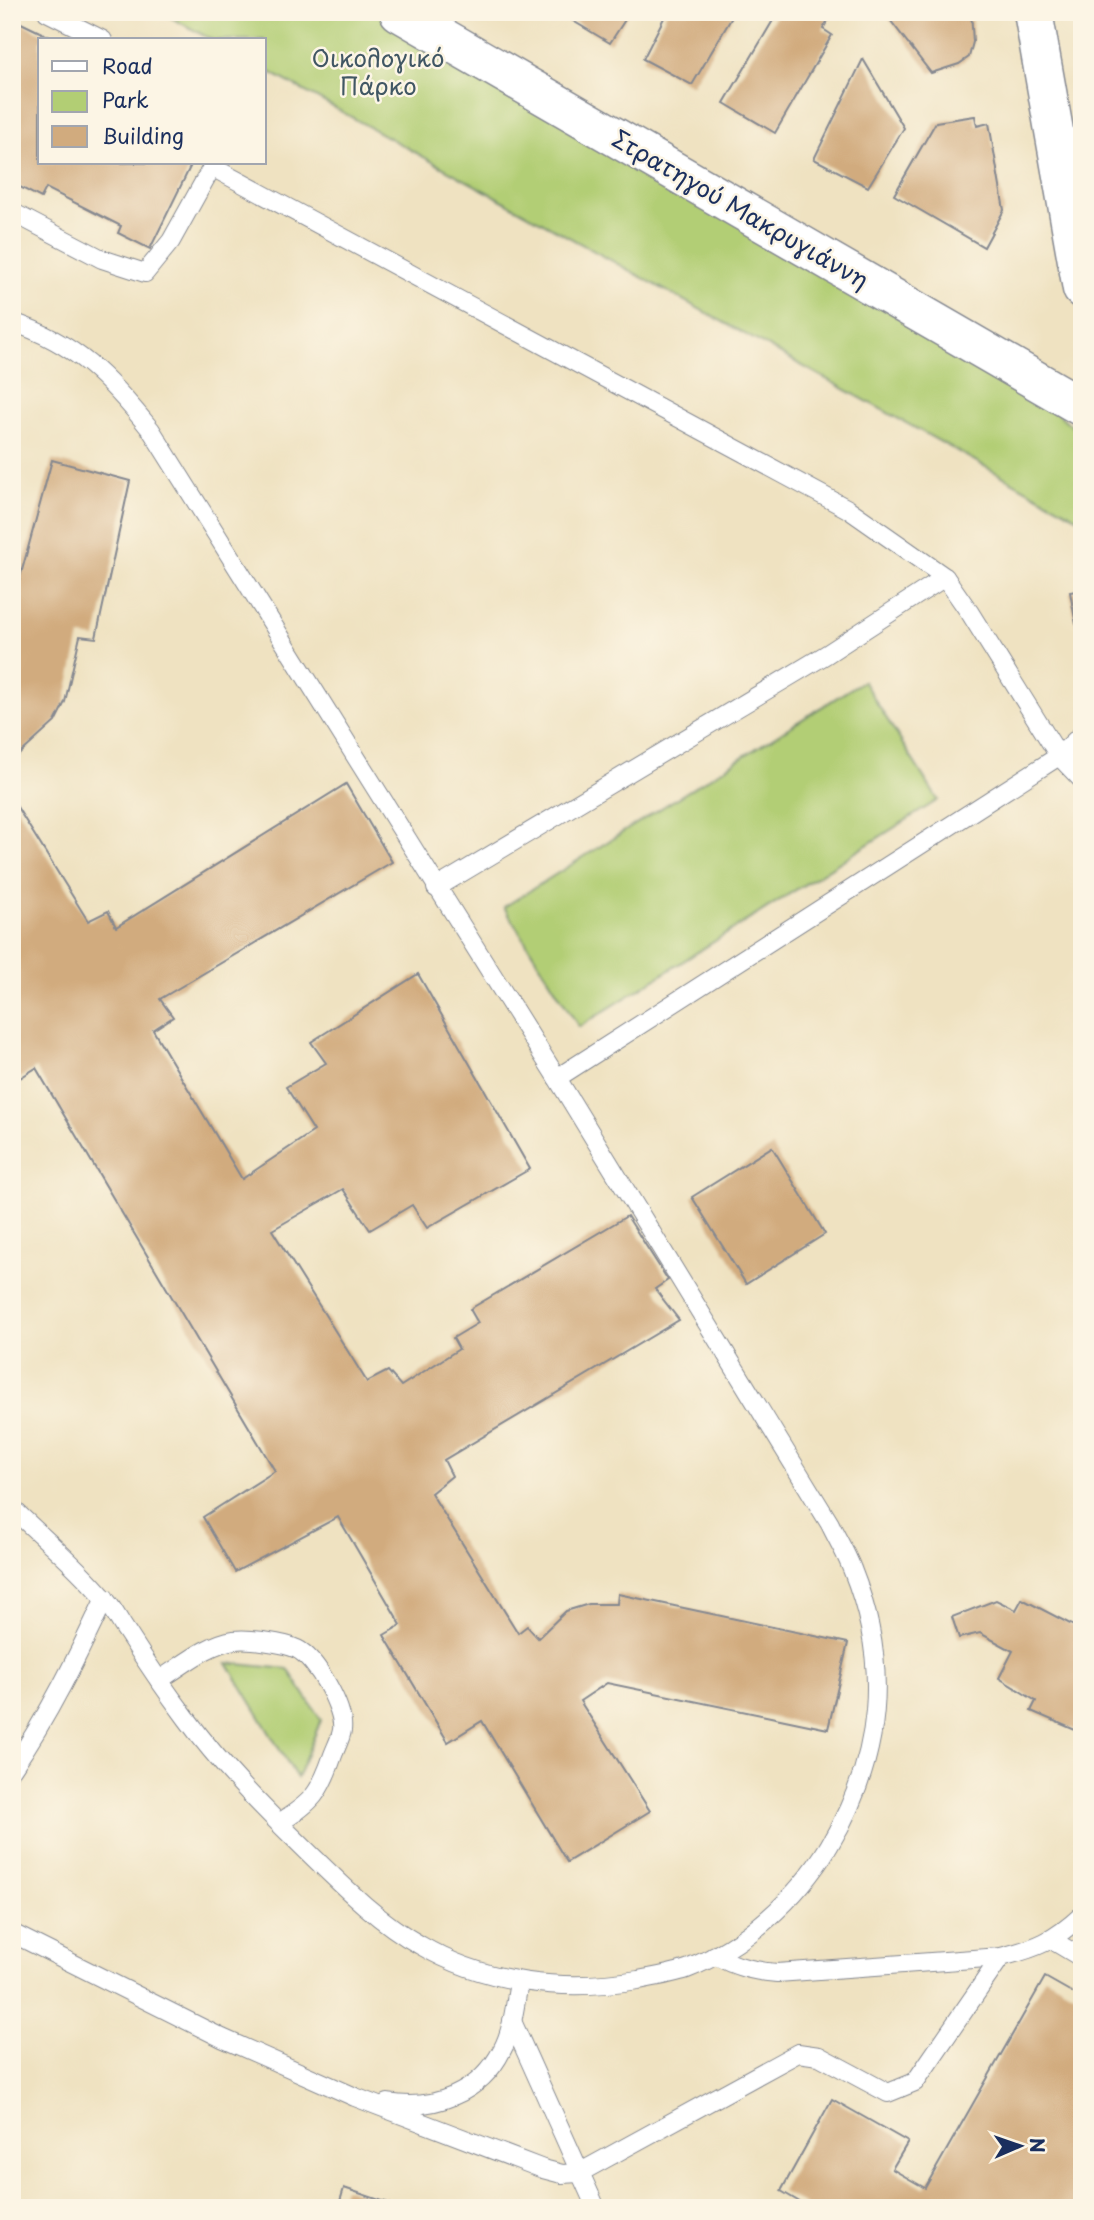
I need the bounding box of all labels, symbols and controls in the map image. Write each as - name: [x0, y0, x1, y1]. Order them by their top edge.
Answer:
- legend: [38, 38, 266, 164]
- park label: Οικολογικό Πάρκο: [312, 39, 444, 103]
- text: Road: [102, 49, 153, 81]
- text: Park: [102, 83, 149, 115]
- text: Building: [102, 119, 184, 151]
- street label: Στρατηγού Μακρυγιάννη: [606, 120, 876, 297]
- north arrow: [986, 2112, 1056, 2182]
- text: N: [1024, 2137, 1052, 2153]

